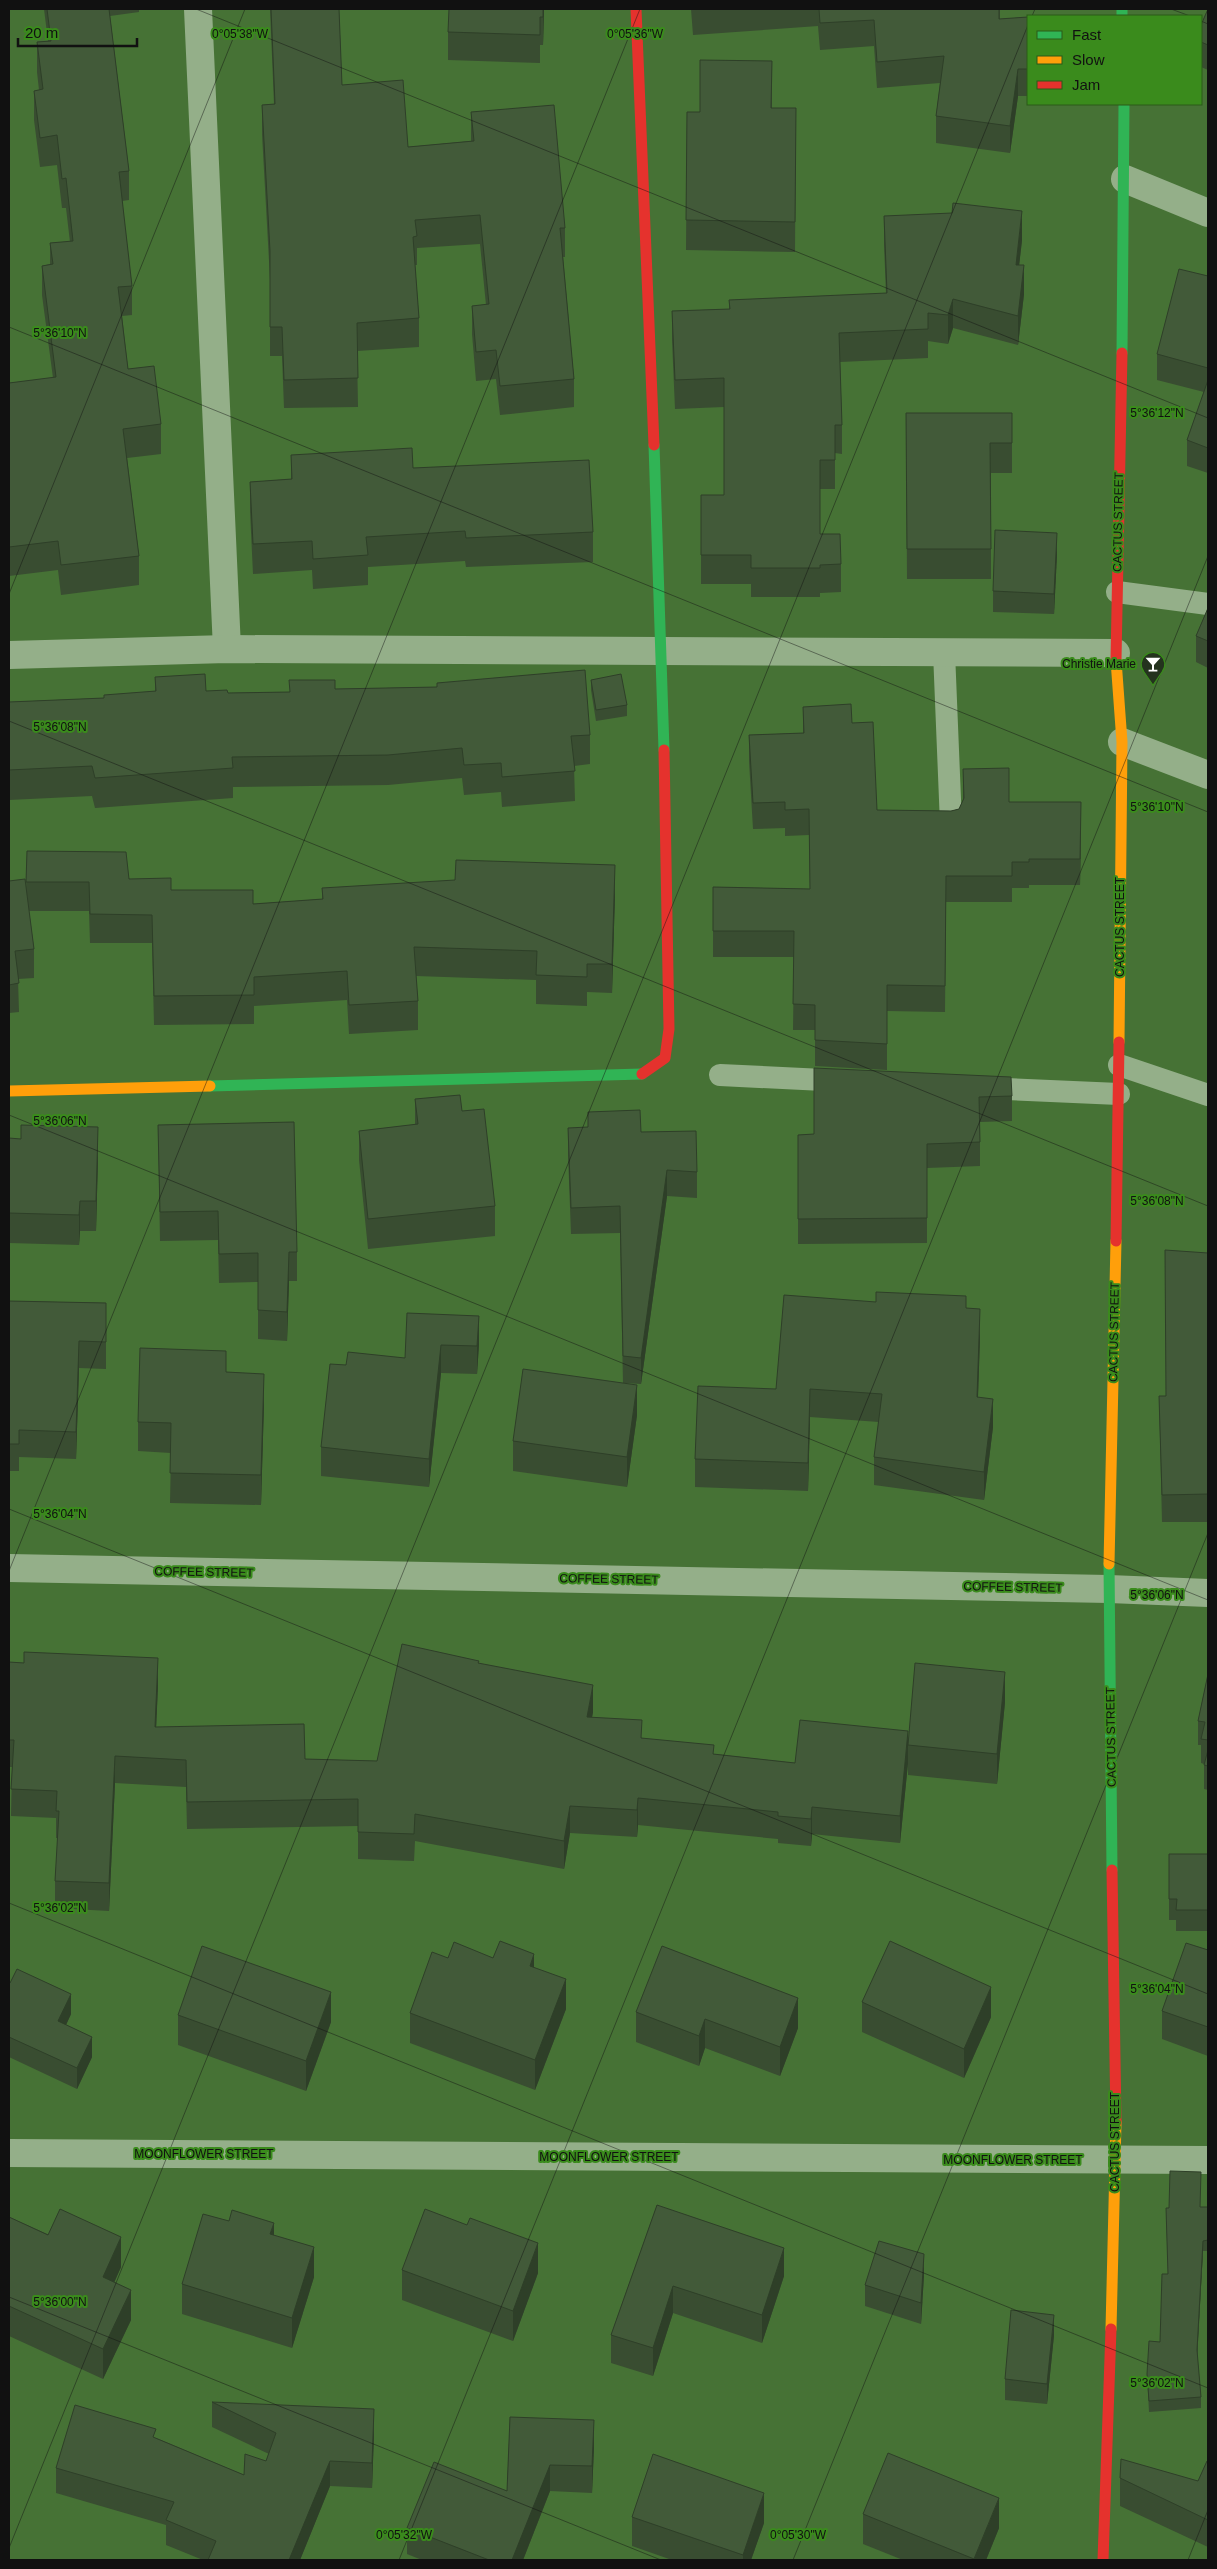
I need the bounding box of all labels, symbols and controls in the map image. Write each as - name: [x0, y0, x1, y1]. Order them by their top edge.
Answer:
- scale bar: [18, 15, 136, 47]
- legend: [1027, 15, 1202, 105]
- text: 20 m: [25, 24, 58, 41]
- text: Fast: [1072, 26, 1102, 43]
- text: 0°05'38"W: [212, 27, 269, 41]
- text: 0°05'36"W: [607, 27, 664, 41]
- text: Slow: [1072, 51, 1105, 68]
- text: Jam: [1072, 76, 1100, 93]
- text: 5°36'10"N: [33, 326, 87, 340]
- text: 5°36'12"N: [1130, 406, 1184, 420]
- street label: CACTUS STREET: [1110, 471, 1126, 572]
- bar icon: Christie Marie: [1140, 651, 1166, 685]
- place label: Christie Marie: [1062, 657, 1136, 671]
- text: 5°36'08"N: [33, 720, 87, 734]
- text: 5°36'10"N: [1130, 800, 1184, 814]
- street label: CACTUS STREET: [1113, 876, 1127, 977]
- text: 5°36'06"N: [33, 1114, 87, 1128]
- text: 5°36'08"N: [1130, 1194, 1184, 1208]
- street label: CACTUS STREET: [1106, 1281, 1122, 1382]
- text: 5°36'04"N: [33, 1507, 87, 1521]
- street label: COFFEE STREET: [154, 1564, 254, 1580]
- street label: COFFEE STREET: [559, 1571, 659, 1587]
- street label: COFFEE STREET: [963, 1579, 1063, 1595]
- text: 5°36'06"N: [1130, 1588, 1184, 1602]
- street label: CACTUS STREET: [1103, 1686, 1119, 1787]
- text: 5°36'02"N: [33, 1901, 87, 1915]
- text: 5°36'04"N: [1130, 1982, 1184, 1996]
- street label: CACTUS STREET: [1108, 2091, 1122, 2192]
- street label: MOONFLOWER STREET: [134, 2147, 274, 2161]
- street label: MOONFLOWER STREET: [539, 2150, 679, 2164]
- street label: MOONFLOWER STREET: [943, 2153, 1083, 2167]
- text: 5°36'00"N: [33, 2295, 87, 2309]
- text: 5°36'02"N: [1130, 2376, 1184, 2390]
- text: 0°05'32"W: [376, 2528, 433, 2542]
- text: 0°05'30"W: [770, 2528, 827, 2542]

